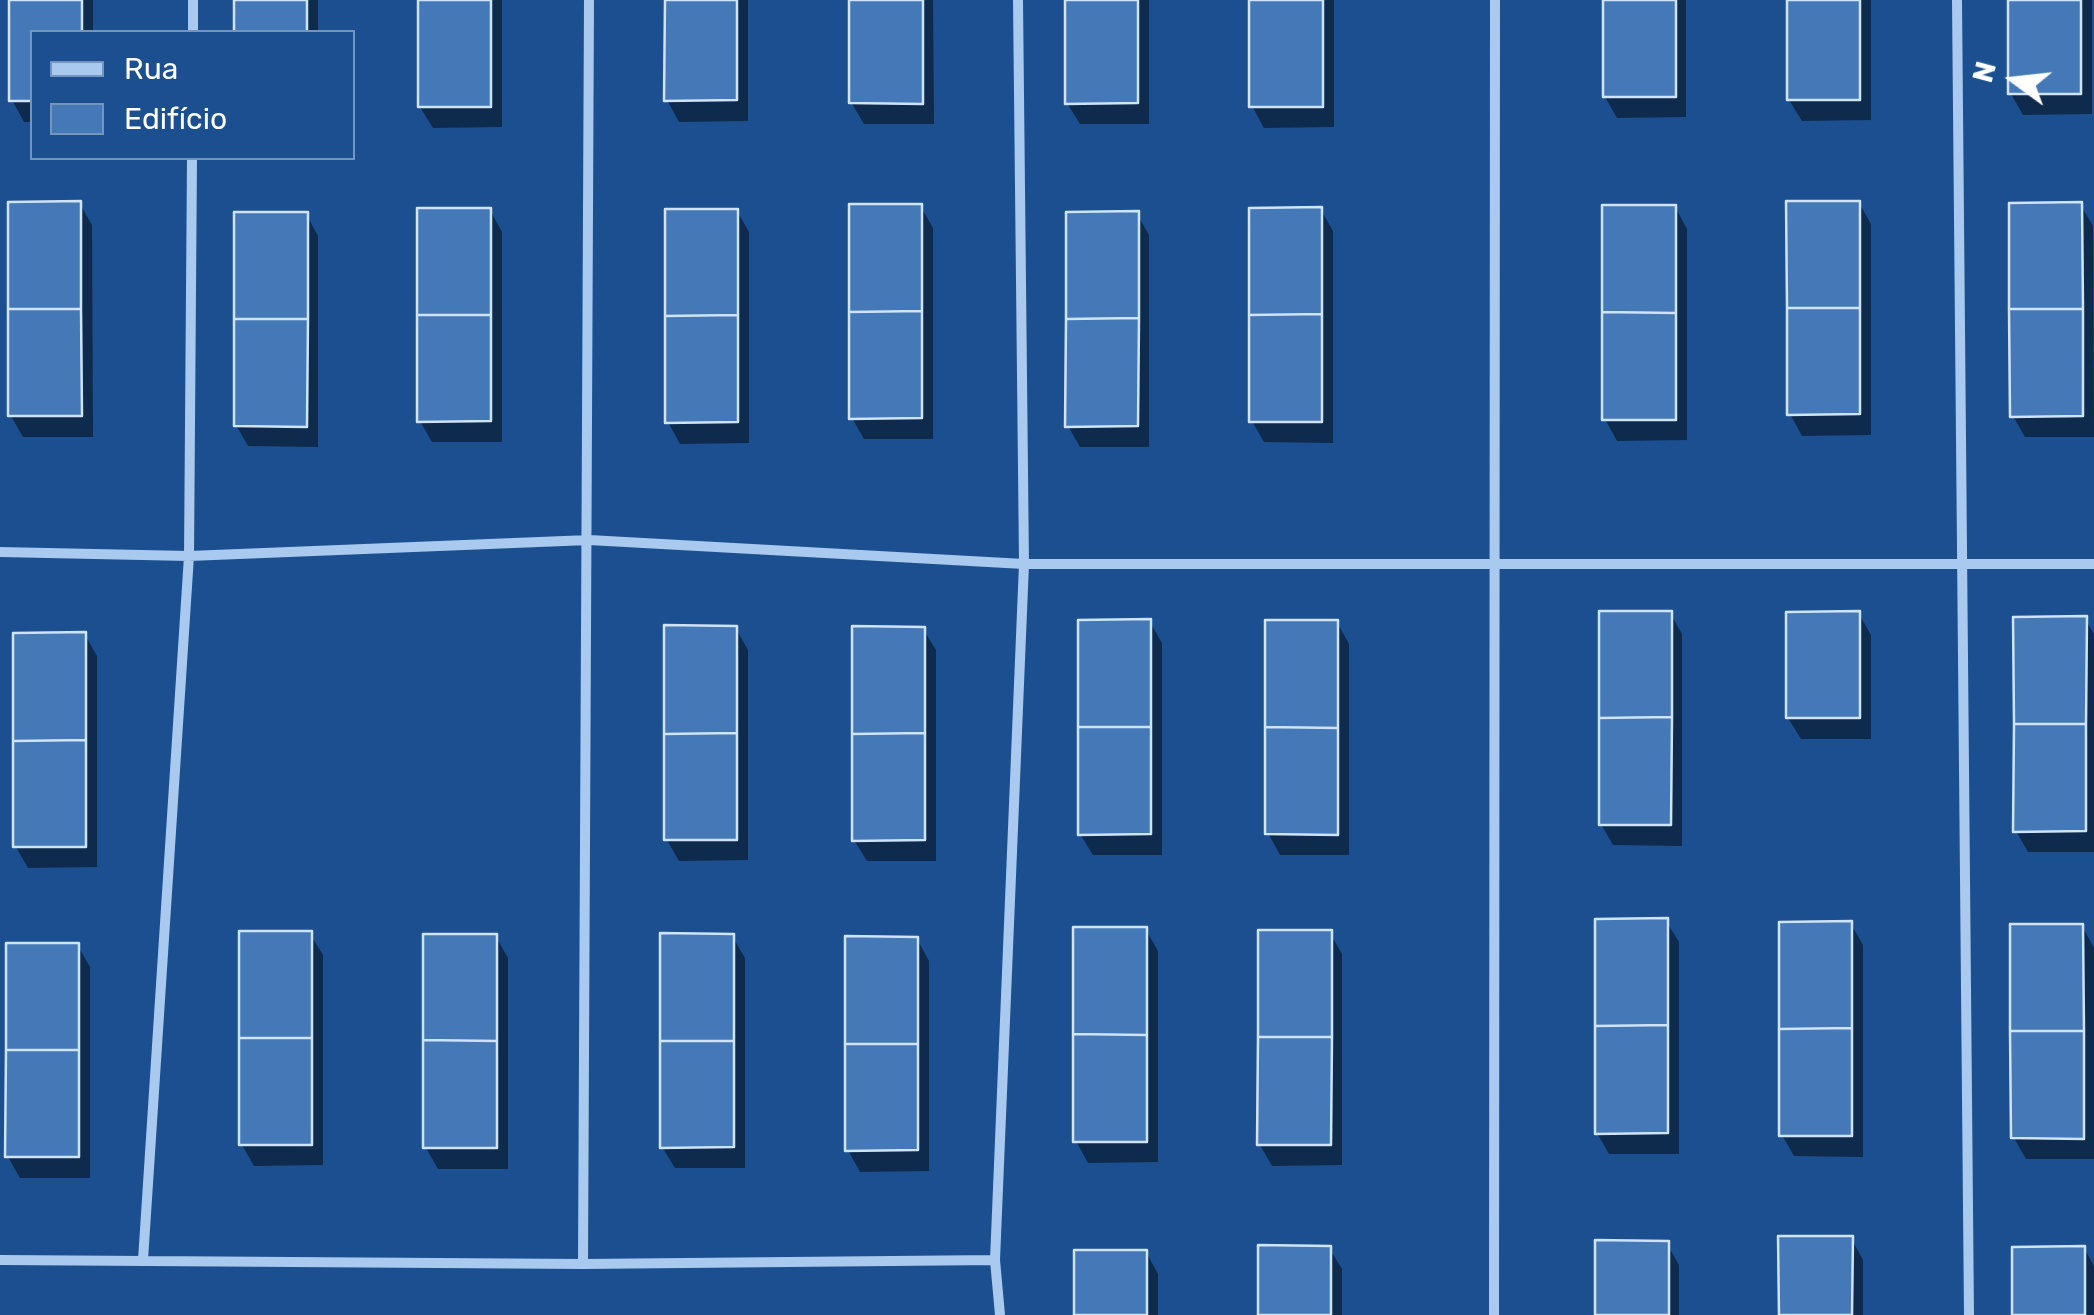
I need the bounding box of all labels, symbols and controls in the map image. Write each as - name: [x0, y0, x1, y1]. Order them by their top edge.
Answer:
- legend: [30, 30, 355, 160]
- north arrow: [1964, 30, 2064, 130]
- text: Rua: [124, 51, 178, 87]
- text: N: [1966, 58, 2003, 86]
- text: Edifício: [124, 101, 227, 137]

